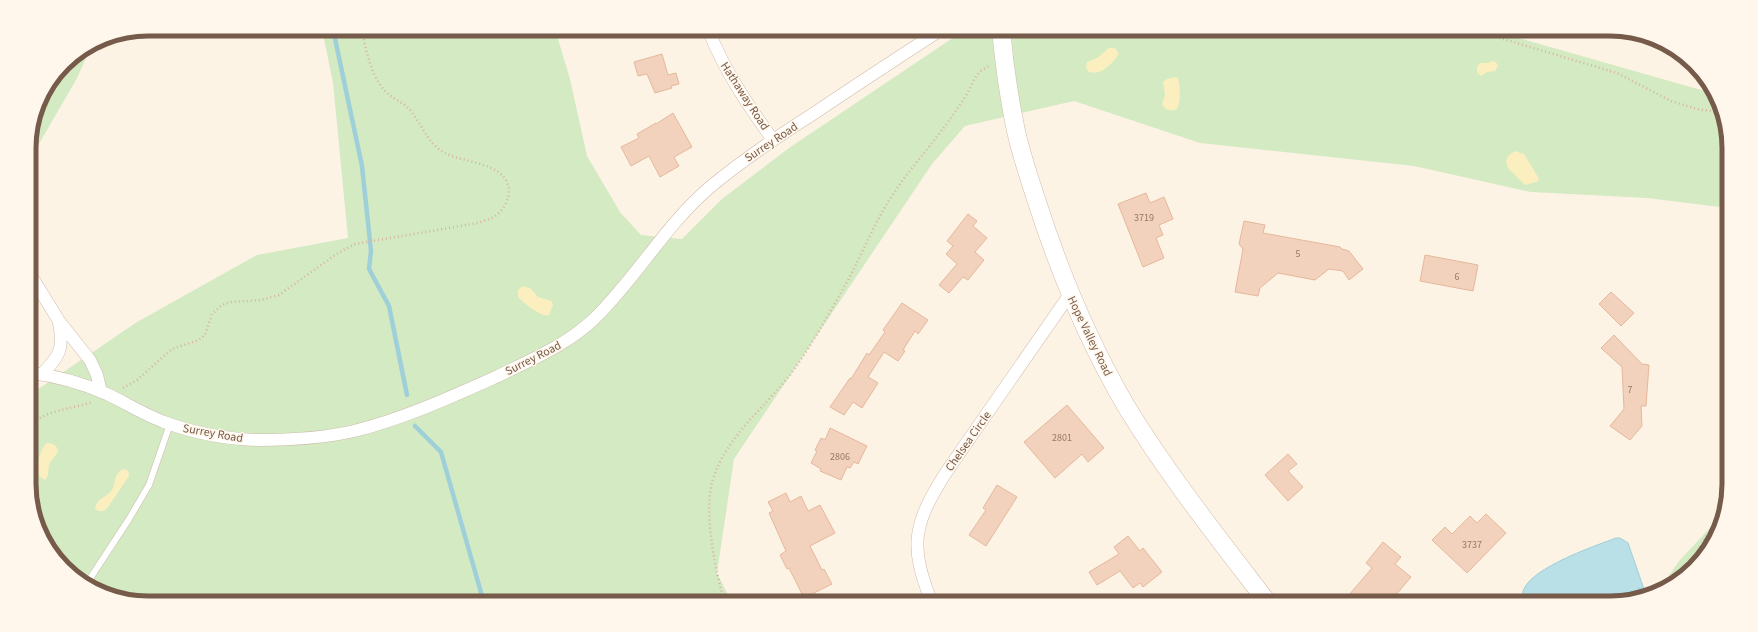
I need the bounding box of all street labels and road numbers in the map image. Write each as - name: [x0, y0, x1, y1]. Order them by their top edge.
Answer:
- street label: Hathaway Road: [716, 59, 773, 134]
- street label: Surrey Road: [741, 118, 801, 166]
- street label: Hope Valley Road: [1063, 293, 1116, 379]
- street label: Surrey Road: [502, 337, 564, 380]
- street label: Chelsea Circle: [941, 408, 995, 475]
- street label: Surrey Road: [181, 420, 244, 447]

